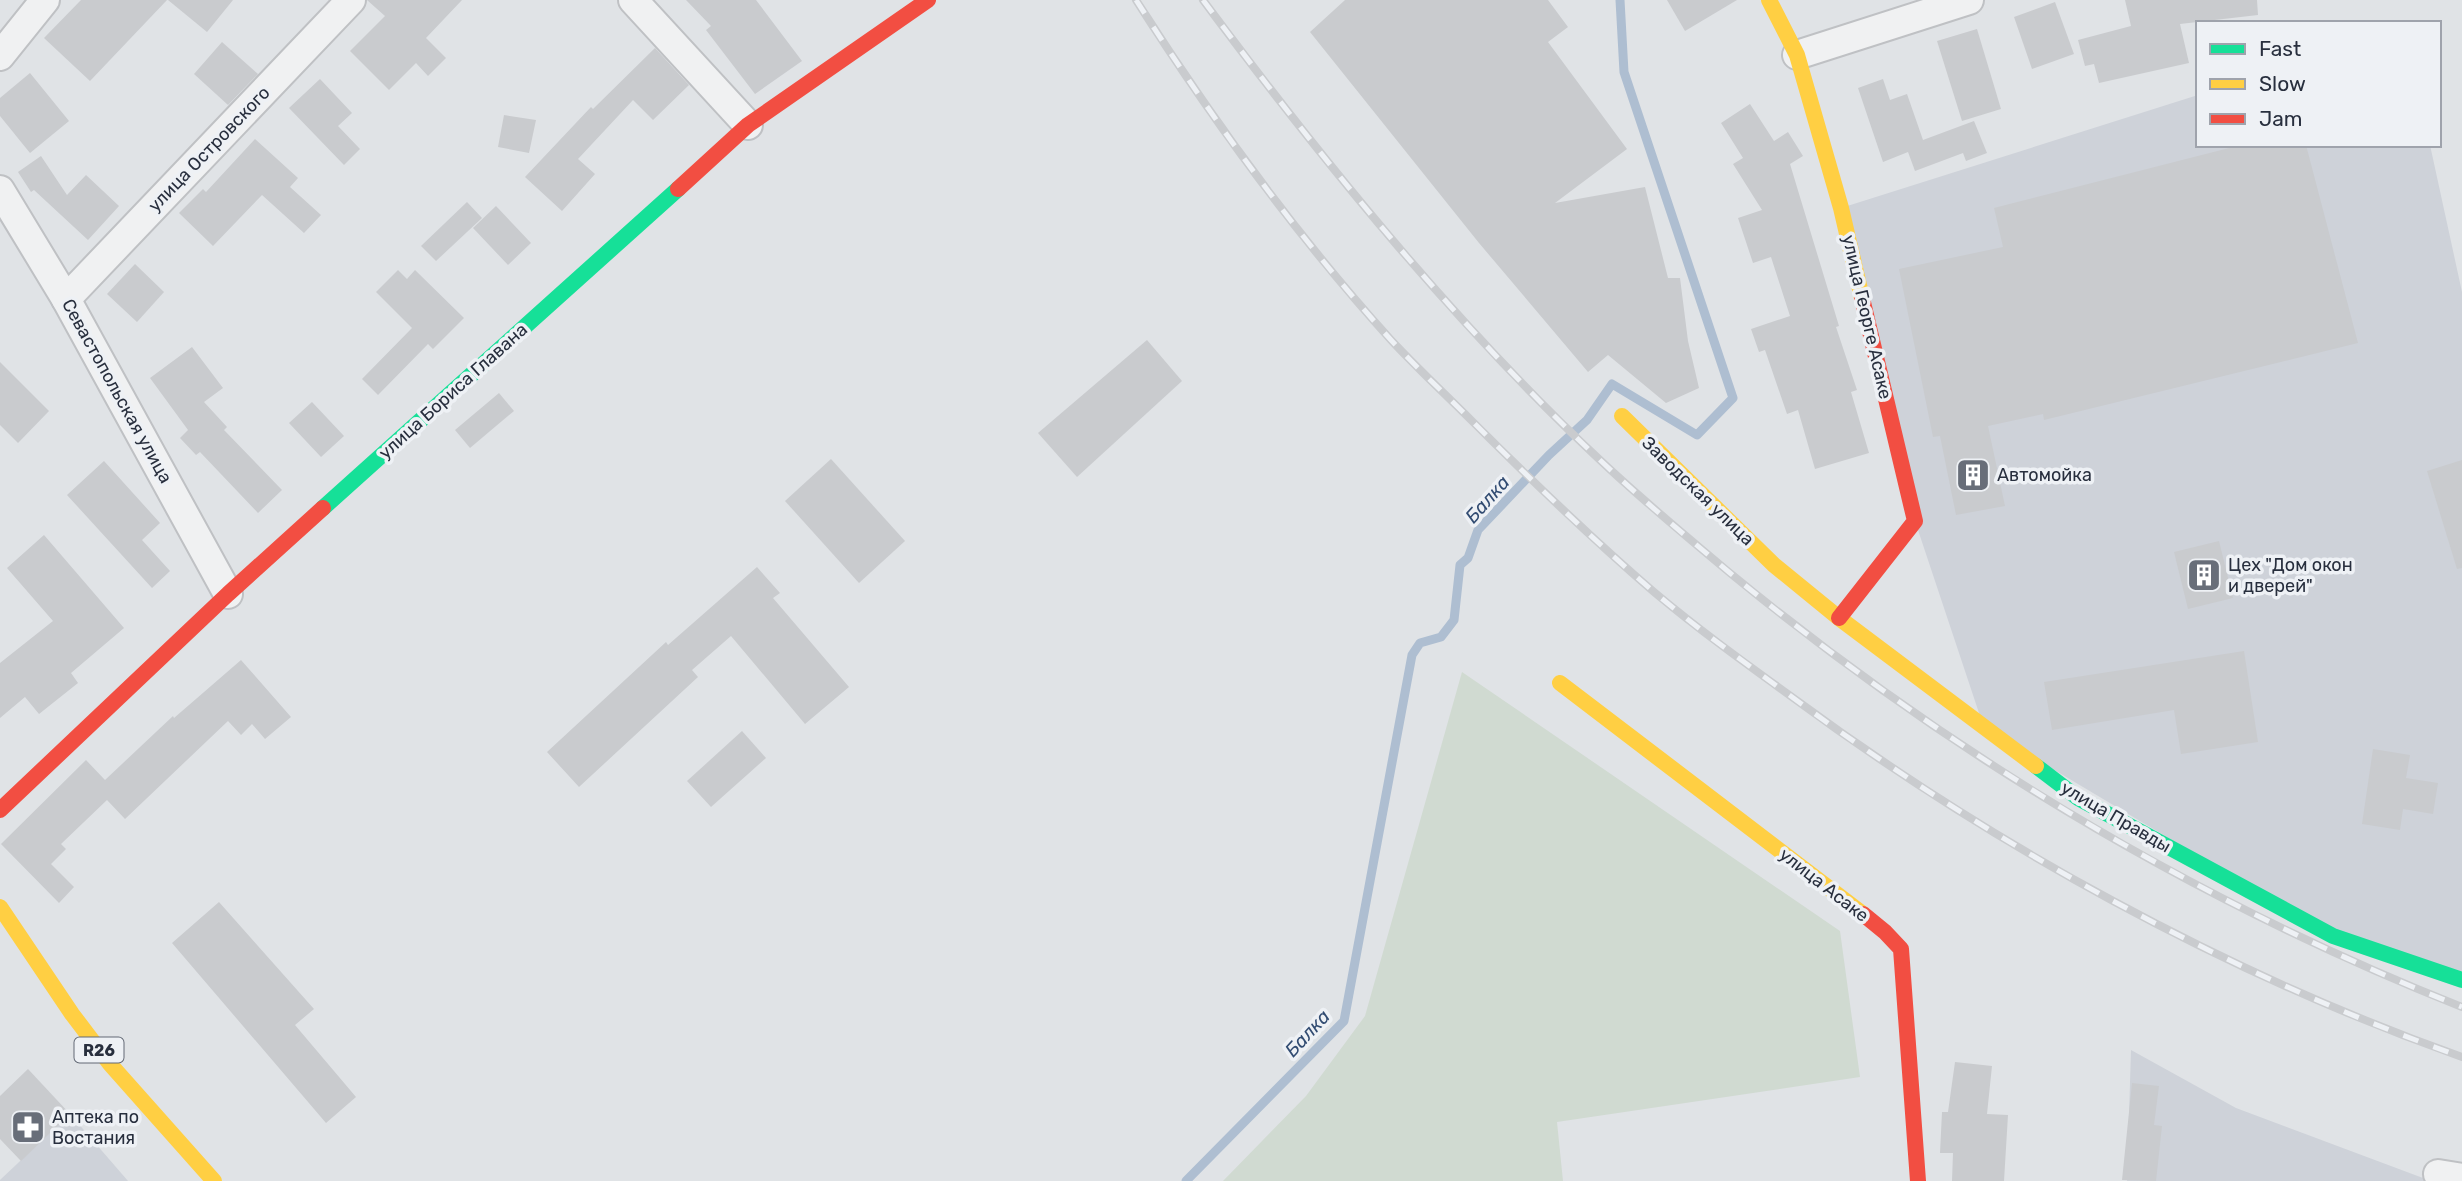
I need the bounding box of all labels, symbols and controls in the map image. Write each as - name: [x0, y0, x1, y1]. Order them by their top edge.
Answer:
- legend: [2196, 21, 2441, 147]
- text: Fast: [2259, 36, 2301, 61]
- text: Slow: [2259, 71, 2306, 96]
- street label: улица Островского: [143, 82, 275, 216]
- text: Jam: [2259, 106, 2303, 131]
- street label: улица Георге Асаке: [1837, 233, 1897, 401]
- street label: Севастопольская улица: [57, 295, 177, 487]
- street label: улица Бориса Главана: [374, 318, 532, 464]
- street label: Заводская улица: [1637, 432, 1759, 550]
- building icon: Автомойка: [1954, 456, 1992, 494]
- place label: Автомойка: [1997, 464, 2092, 486]
- water label: Балка: [1460, 471, 1514, 528]
- place label: Цех "Дом окон и дверей": [2228, 554, 2353, 597]
- building icon: Цех "Дом окон и дверей": [2185, 556, 2223, 594]
- street label: улица Правды: [2057, 777, 2175, 857]
- street label: улица Асаке: [1775, 843, 1873, 927]
- water label: Балка: [1280, 1005, 1335, 1061]
- road number: R26: [74, 1038, 124, 1062]
- place label: Аптека по Востания: [52, 1106, 139, 1149]
- pharmacy icon: Аптека по Востания: [9, 1108, 47, 1146]

